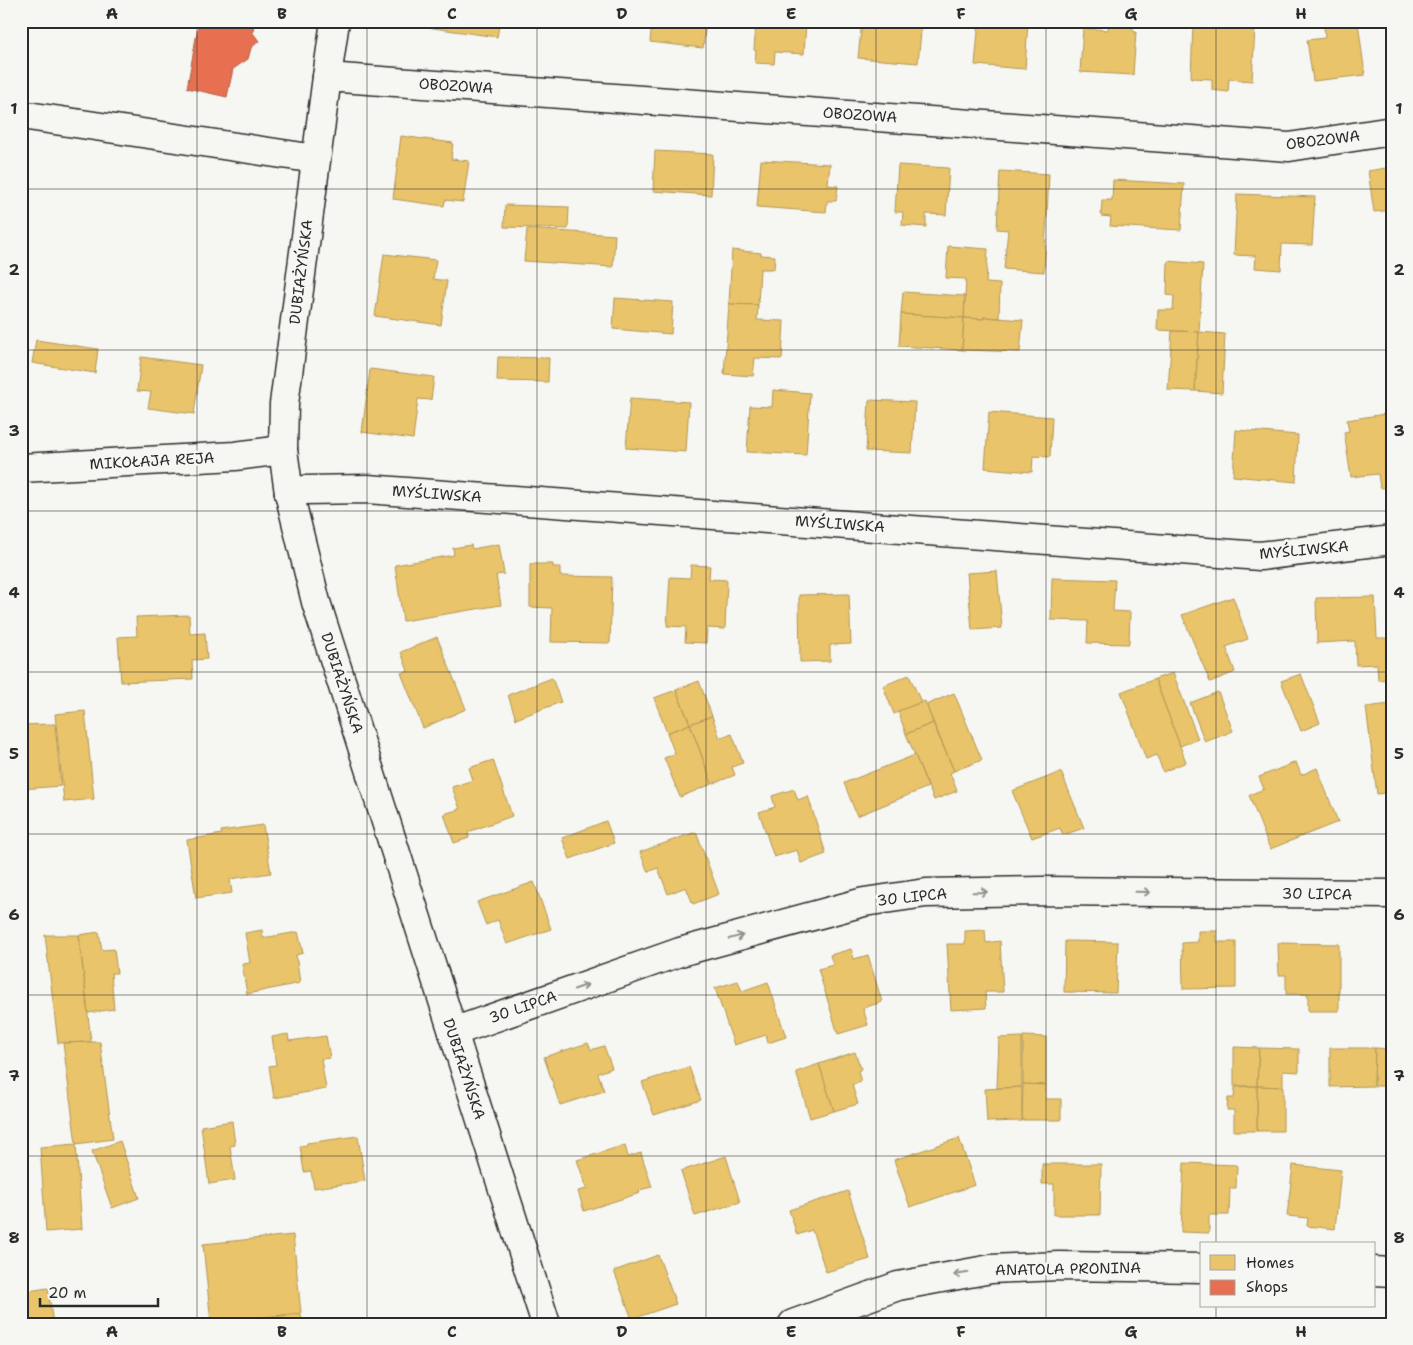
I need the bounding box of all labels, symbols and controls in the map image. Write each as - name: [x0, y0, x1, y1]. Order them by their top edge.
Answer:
- text: A: [106, 3, 118, 24]
- text: B: [277, 3, 287, 24]
- text: C: [447, 3, 457, 24]
- text: D: [616, 3, 628, 24]
- text: E: [786, 3, 796, 24]
- text: F: [956, 3, 966, 24]
- text: G: [1125, 3, 1138, 24]
- text: H: [1295, 3, 1307, 24]
- street label: OBOZOWA: [418, 73, 494, 99]
- text: 1: [10, 98, 18, 119]
- text: 1: [1395, 98, 1403, 119]
- street label: OBOZOWA: [822, 102, 898, 128]
- street label: OBOZOWA: [1285, 126, 1361, 154]
- street label: DUBIAŻYŃSKA: [284, 218, 317, 326]
- text: 2: [8, 259, 20, 280]
- text: 2: [1393, 259, 1405, 280]
- text: 3: [8, 420, 20, 441]
- text: 3: [1393, 420, 1405, 441]
- street label: MIKOŁAJA REJA: [89, 448, 215, 474]
- street label: MYŚLIWSKA: [391, 480, 483, 507]
- street label: MYŚLIWSKA: [794, 510, 886, 537]
- street label: MYŚLIWSKA: [1258, 535, 1350, 564]
- text: 4: [8, 582, 20, 603]
- text: 4: [1393, 582, 1405, 603]
- street label: DUBIAŻYŃSKA: [316, 629, 369, 736]
- text: 5: [9, 743, 19, 764]
- text: 5: [1394, 743, 1404, 764]
- street label: 30 LIPCA: [876, 883, 948, 911]
- street label: 30 LIPCA: [1282, 883, 1352, 905]
- one-way arrow: [972, 887, 988, 897]
- one-way arrow: [1134, 887, 1150, 897]
- text: 6: [8, 904, 20, 925]
- text: 6: [1393, 904, 1405, 925]
- one-way arrow: [727, 932, 743, 941]
- one-way arrow: [573, 982, 588, 991]
- street label: 30 LIPCA: [486, 986, 560, 1028]
- street label: DUBIAŻYŃSKA: [438, 1015, 491, 1122]
- text: 7: [8, 1065, 20, 1086]
- text: 7: [1393, 1065, 1405, 1086]
- text: 8: [8, 1227, 20, 1248]
- text: 8: [1393, 1227, 1405, 1248]
- legend: [1200, 1242, 1376, 1308]
- text: Homes: [1246, 1253, 1294, 1273]
- street label: ANATOLA PRONINA: [995, 1258, 1141, 1280]
- one-way arrow: [953, 1270, 969, 1280]
- scale bar: [40, 1275, 158, 1307]
- text: Shops: [1246, 1277, 1288, 1297]
- text: 20 m: [48, 1283, 87, 1303]
- text: A: [106, 1321, 118, 1342]
- text: B: [277, 1321, 287, 1342]
- text: C: [447, 1321, 457, 1342]
- text: D: [616, 1321, 628, 1342]
- text: E: [786, 1321, 796, 1342]
- text: F: [956, 1321, 966, 1342]
- text: G: [1125, 1321, 1138, 1342]
- text: H: [1295, 1321, 1307, 1342]

